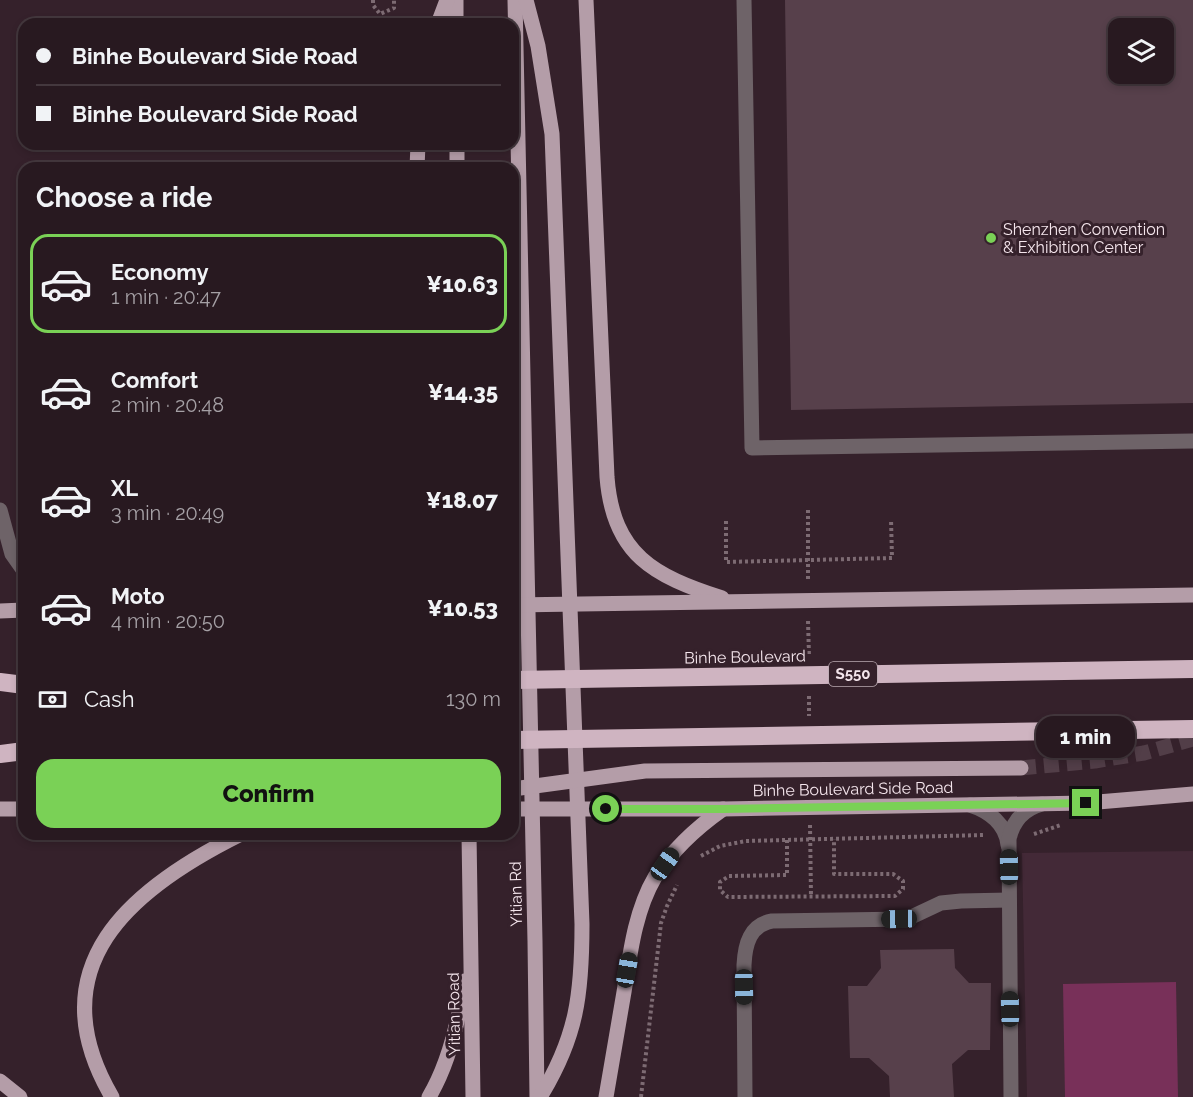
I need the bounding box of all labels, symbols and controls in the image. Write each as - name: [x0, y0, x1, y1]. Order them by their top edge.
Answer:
- map controls: [1108, 18, 1174, 84]
- button: layers: [1108, 18, 1174, 84]
- text: Binhe Boulevard Side Road: [72, 43, 358, 69]
- text: Binhe Boulevard Side Road: [72, 101, 358, 127]
- text: Choose a ride: [36, 182, 212, 213]
- place label: Shenzhen Convention & Exhibition Center: [1003, 220, 1165, 257]
- marker: Shenzhen Convention & Exhibition Center: [984, 231, 998, 245]
- icon: car: [39, 257, 93, 311]
- text: Economy: [111, 259, 209, 285]
- text: ¥10.63: [426, 271, 498, 297]
- text: 1 min · 20:47: [111, 285, 221, 309]
- icon: car: [39, 365, 93, 419]
- text: Comfort: [111, 367, 198, 393]
- text: ¥14.35: [428, 379, 498, 405]
- text: 2 min · 20:48: [111, 393, 224, 417]
- icon: car: [39, 473, 93, 527]
- text: XL: [111, 475, 138, 501]
- text: ¥18.07: [426, 487, 498, 513]
- text: 3 min · 20:49: [111, 501, 224, 525]
- icon: car: [39, 581, 93, 635]
- text: Moto: [111, 583, 165, 609]
- text: ¥10.53: [427, 595, 498, 621]
- text: 4 min · 20:50: [111, 609, 225, 633]
- street label: Binhe Boulevard: [684, 646, 806, 668]
- road number: S550: [829, 662, 877, 686]
- icon: cash: [36, 683, 69, 716]
- text: Cash: [84, 686, 135, 712]
- text: 130 m: [446, 687, 501, 711]
- callout: 1 min: [1036, 716, 1136, 758]
- text: 1 min: [1060, 725, 1111, 749]
- button: Confirm: [36, 759, 501, 828]
- street label: Binhe Boulevard Side Road: [752, 778, 954, 800]
- route end: [1072, 789, 1099, 816]
- route start: [592, 795, 619, 822]
- car: [647, 844, 683, 884]
- car: [1000, 849, 1018, 885]
- street label: Yitian Rd: [506, 861, 526, 927]
- car: [881, 910, 917, 928]
- car: [615, 951, 639, 989]
- car: [735, 969, 753, 1005]
- street label: Yitian Road: [444, 972, 464, 1056]
- car: [1001, 991, 1019, 1027]

